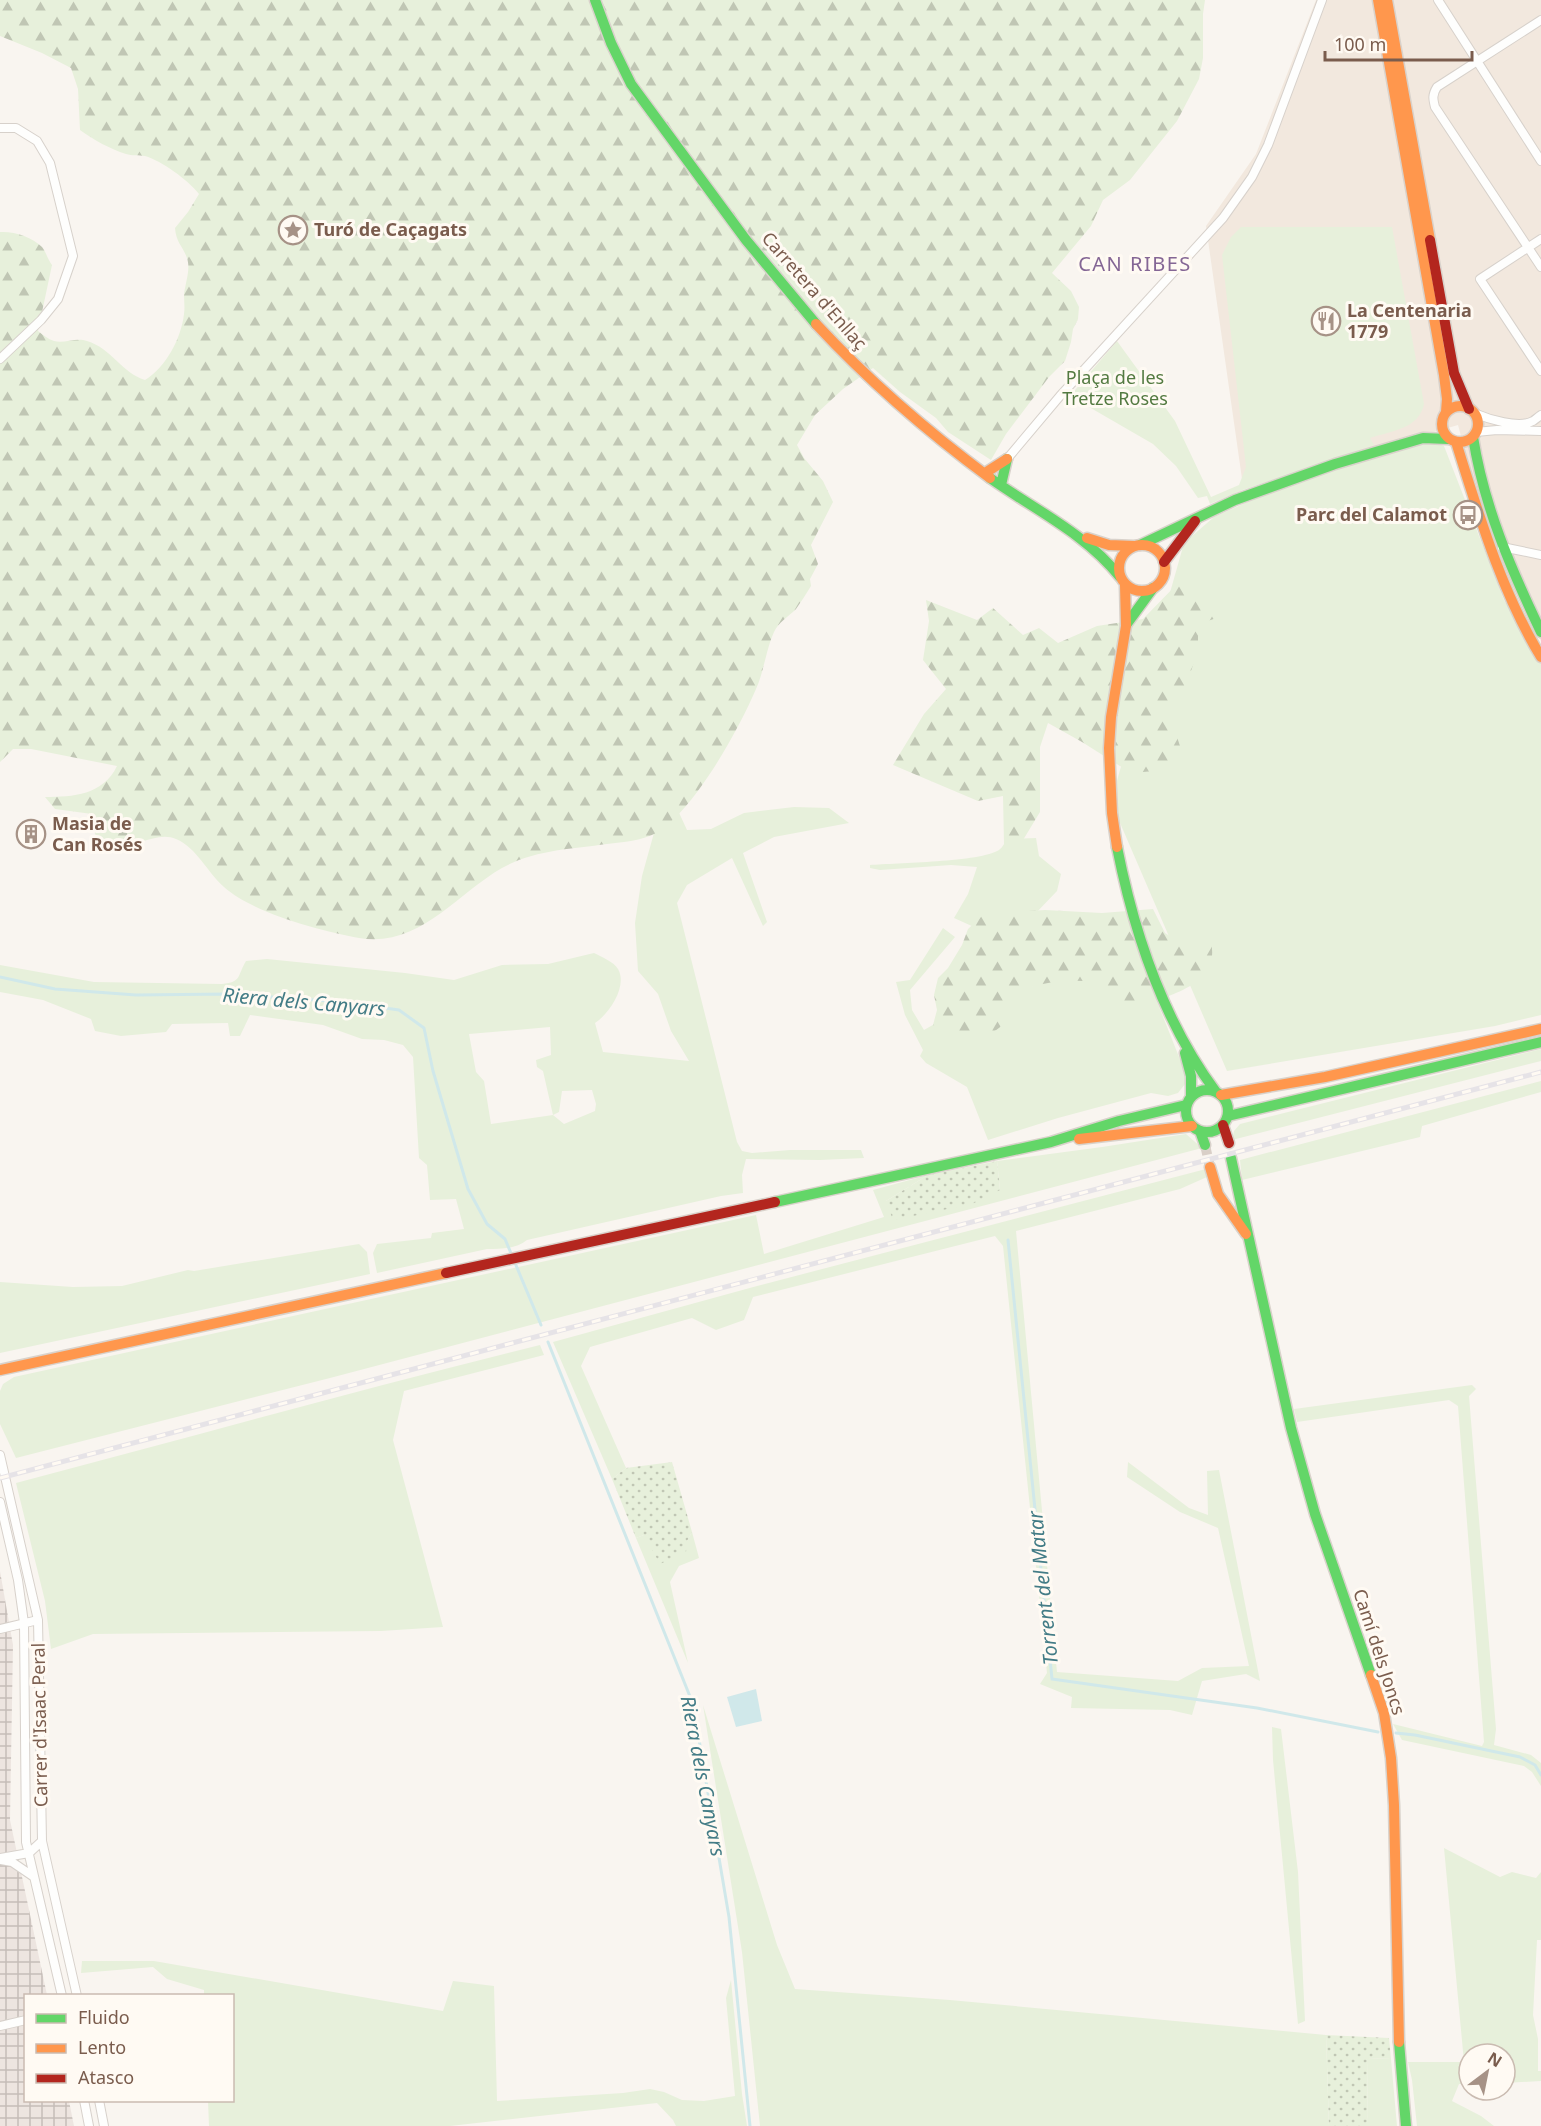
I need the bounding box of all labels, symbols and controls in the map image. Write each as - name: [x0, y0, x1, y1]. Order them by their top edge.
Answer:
- scale bar: [1325, 24, 1472, 62]
- text: 100 m: [1334, 32, 1386, 56]
- place icon: Turó de Caçagats: [277, 214, 309, 246]
- place label: Turó de Caçagats: [314, 217, 467, 241]
- street label: Carretera d'Enllaç: [757, 226, 873, 355]
- district label: CAN RIBES: [1078, 250, 1192, 277]
- place label: La Centenaria 1779: [1347, 298, 1472, 343]
- restaurant icon: La Centenaria 1779: [1310, 305, 1342, 337]
- park label: Plaça de les Tretze Roses: [1062, 365, 1168, 410]
- bus stop icon: Parc del Calamot: [1452, 499, 1484, 531]
- place label: Parc del Calamot: [1296, 502, 1447, 526]
- place label: Masia de Can Rosés: [52, 811, 143, 856]
- building icon: Masia de Can Rosés: [15, 818, 47, 850]
- water label: Riera dels Canyars: [222, 981, 387, 1022]
- water label: Torrent del Matar: [1021, 1509, 1064, 1666]
- street label: Camí dels Joncs: [1348, 1586, 1412, 1718]
- street label: Carrer d'Isaac Peral: [26, 1643, 52, 1807]
- water label: Riera dels Canyars: [675, 1693, 732, 1859]
- legend: [24, 1994, 234, 2102]
- text: Fluido: [78, 2005, 130, 2029]
- text: Lento: [78, 2035, 126, 2059]
- north arrow: [1457, 2042, 1517, 2102]
- text: N: [1484, 2047, 1506, 2072]
- text: Atasco: [78, 2065, 134, 2089]

